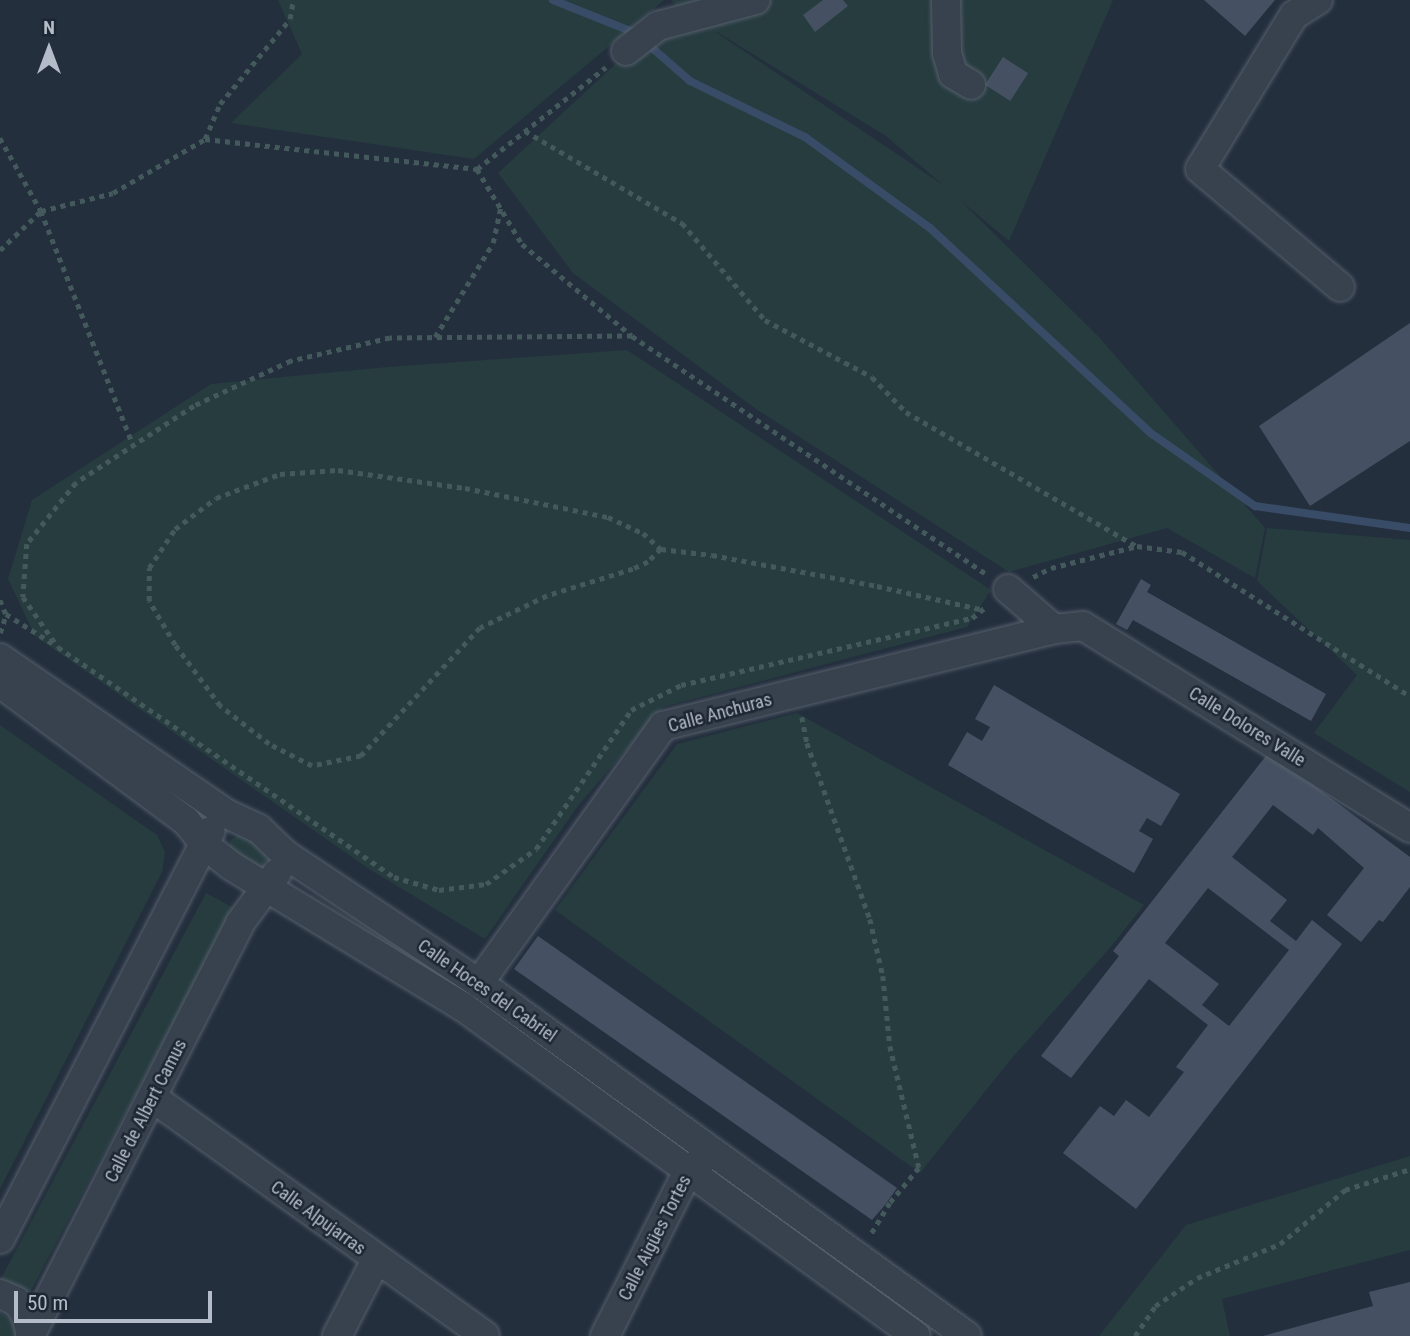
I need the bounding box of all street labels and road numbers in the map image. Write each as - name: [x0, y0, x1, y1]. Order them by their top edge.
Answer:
- street label: Calle Dolores Valle: [1185, 683, 1309, 771]
- street label: Calle Anchuras: [666, 689, 774, 737]
- street label: Calle Hoces del Cabriel: [413, 935, 561, 1047]
- street label: Calle de Albert Camus: [101, 1036, 191, 1186]
- street label: Calle Aigües Tortes: [614, 1172, 696, 1304]
- street label: Calle Alpujarras: [266, 1176, 370, 1260]

